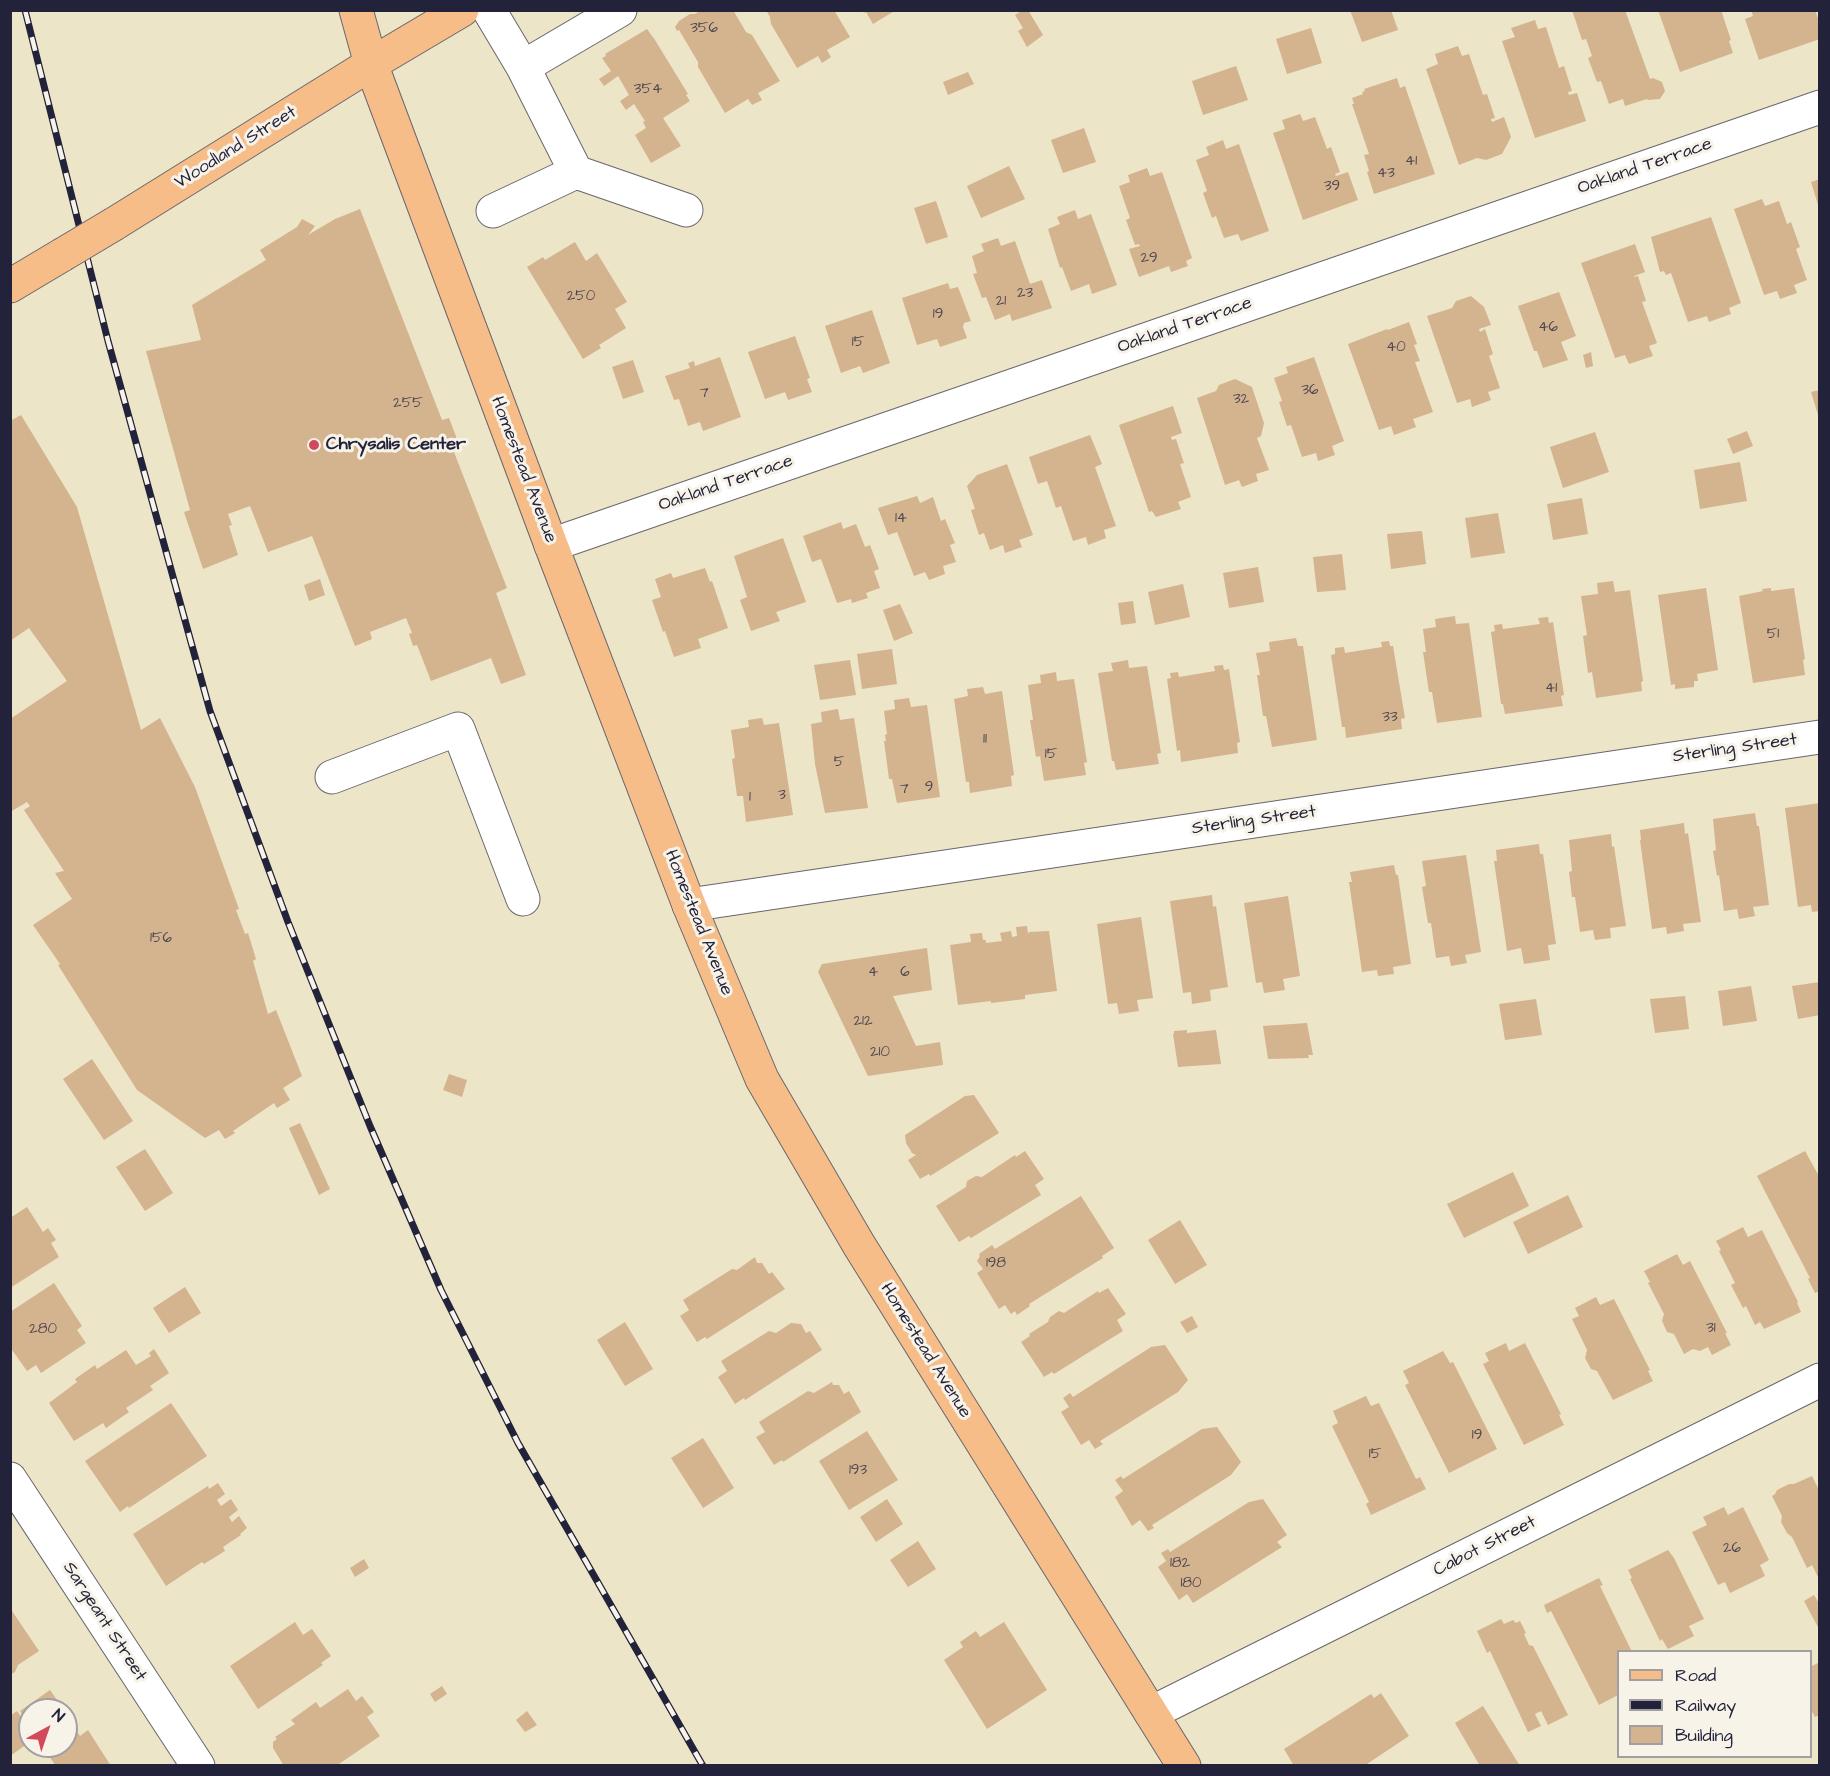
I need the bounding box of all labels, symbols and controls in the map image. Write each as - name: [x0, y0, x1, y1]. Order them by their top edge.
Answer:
- house number: 356: [690, 20, 718, 38]
- house number: 354: [634, 81, 662, 99]
- street label: Woodland Street: [171, 102, 301, 194]
- street label: Oakland Terrace: [1575, 134, 1715, 200]
- house number: 41: [1405, 153, 1417, 171]
- house number: 43: [1377, 165, 1395, 183]
- house number: 39: [1324, 178, 1340, 196]
- house number: 29: [1140, 250, 1158, 268]
- house number: 23: [1017, 285, 1033, 303]
- house number: 250: [567, 288, 595, 306]
- house number: 21: [996, 293, 1006, 311]
- street label: Oakland Terrace: [1115, 293, 1255, 359]
- house number: 19: [933, 306, 943, 324]
- house number: 46: [1538, 319, 1558, 337]
- house number: 15: [852, 334, 864, 352]
- house number: 40: [1386, 339, 1406, 357]
- house number: 36: [1301, 382, 1319, 400]
- house number: 7: [699, 385, 709, 403]
- house number: 32: [1233, 391, 1249, 409]
- street label: Homestead Avenue: [485, 394, 561, 546]
- house number: 255: [393, 395, 423, 413]
- place label: Chrysalis Center: [326, 434, 466, 456]
- marker: Chrysalis Center: [307, 438, 321, 452]
- street label: Oakland Terrace: [656, 451, 796, 517]
- house number: 14: [895, 510, 907, 528]
- house number: 51: [1767, 626, 1779, 644]
- house number: 41: [1545, 680, 1557, 698]
- house number: 33: [1382, 709, 1398, 727]
- street label: Sterling Street: [1672, 730, 1798, 768]
- house number: 11: [983, 731, 987, 749]
- house number: 15: [1045, 746, 1057, 764]
- house number: 5: [834, 754, 844, 772]
- house number: 9: [925, 779, 933, 797]
- house number: 7: [899, 781, 909, 799]
- house number: 3: [778, 787, 786, 805]
- house number: 1: [749, 789, 751, 807]
- street label: Sterling Street: [1191, 802, 1317, 840]
- street label: Homestead Avenue: [659, 847, 737, 999]
- house number: 156: [150, 930, 172, 948]
- house number: 4: [868, 964, 878, 982]
- house number: 6: [900, 964, 910, 982]
- house number: 212: [853, 1013, 873, 1031]
- house number: 210: [870, 1044, 890, 1062]
- house number: 198: [986, 1255, 1006, 1273]
- street label: Homestead Avenue: [875, 1280, 975, 1422]
- house number: 31: [1706, 1320, 1716, 1338]
- house number: 280: [29, 1321, 57, 1339]
- house number: 19: [1472, 1427, 1482, 1445]
- house number: 15: [1369, 1446, 1381, 1464]
- house number: 193: [849, 1462, 867, 1480]
- street label: Cabot Street: [1430, 1512, 1540, 1582]
- house number: 26: [1723, 1540, 1741, 1558]
- house number: 182: [1170, 1555, 1190, 1573]
- street label: Sargeant Street: [57, 1558, 151, 1686]
- house number: 180: [1180, 1575, 1202, 1593]
- legend: [1617, 1650, 1812, 1758]
- text: Road: [1675, 1663, 1716, 1688]
- text: Railway: [1675, 1693, 1736, 1718]
- north arrow: [18, 1698, 78, 1758]
- text: N: [47, 1704, 69, 1727]
- text: Building: [1675, 1723, 1733, 1748]

